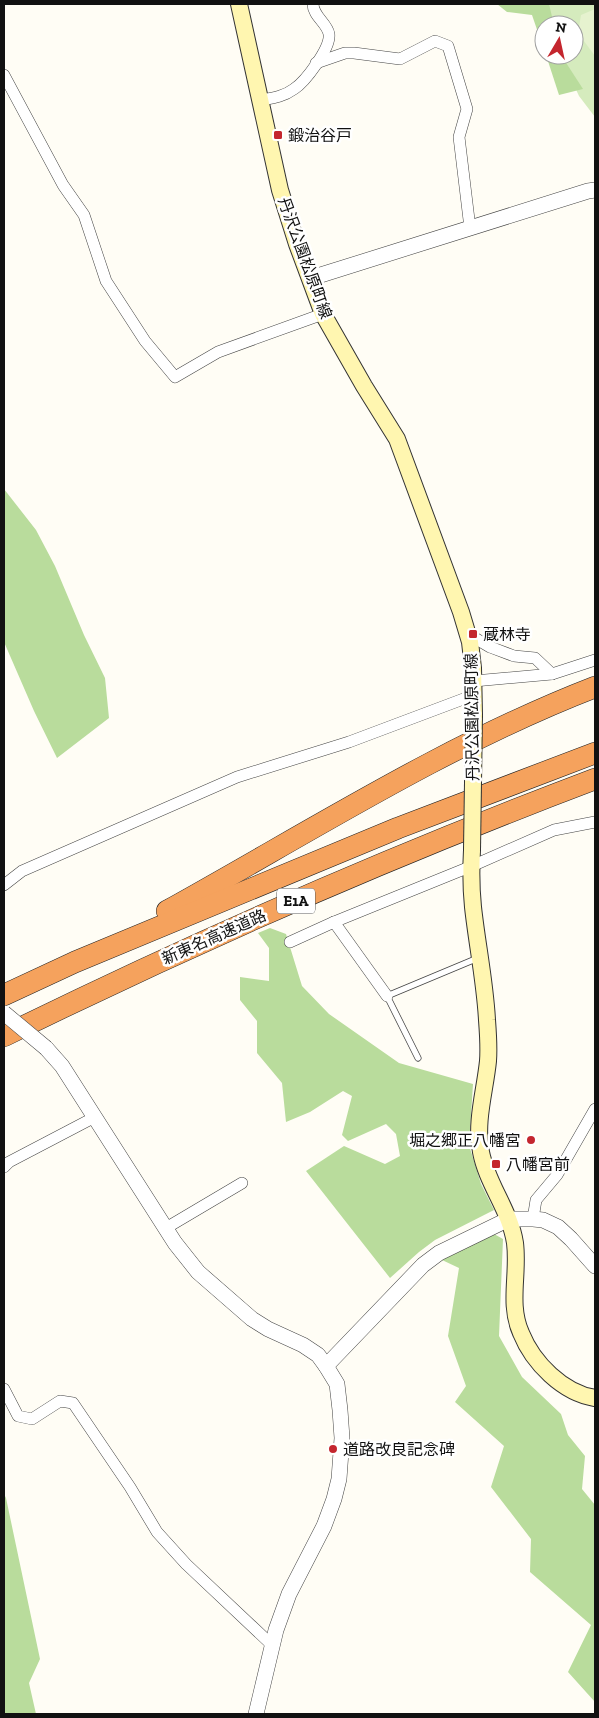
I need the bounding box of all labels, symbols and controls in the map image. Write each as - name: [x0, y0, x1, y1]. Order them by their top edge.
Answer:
- north arrow: [534, 15, 584, 65]
- text: N: [554, 18, 568, 37]
- place label: 鍛治谷戸: [288, 126, 352, 145]
- marker: 鍛治谷戸: [272, 129, 284, 141]
- street label: 丹沢公園松原町線: [274, 195, 336, 321]
- place label: 蔵林寺: [483, 625, 531, 644]
- marker: 蔵林寺: [467, 628, 479, 640]
- street label: 丹沢公園松原町線: [461, 653, 483, 781]
- road number: E1A: [277, 888, 315, 914]
- street label: 新東名高速道路: [159, 906, 269, 968]
- place label: 堀之郷正八幡宮: [409, 1131, 521, 1150]
- marker: 堀之郷正八幡宮: [525, 1134, 537, 1146]
- place label: 八幡宮前: [506, 1155, 570, 1174]
- marker: 八幡宮前: [490, 1158, 502, 1170]
- place label: 道路改良記念碑: [343, 1440, 455, 1459]
- marker: 道路改良記念碑: [327, 1443, 339, 1455]

